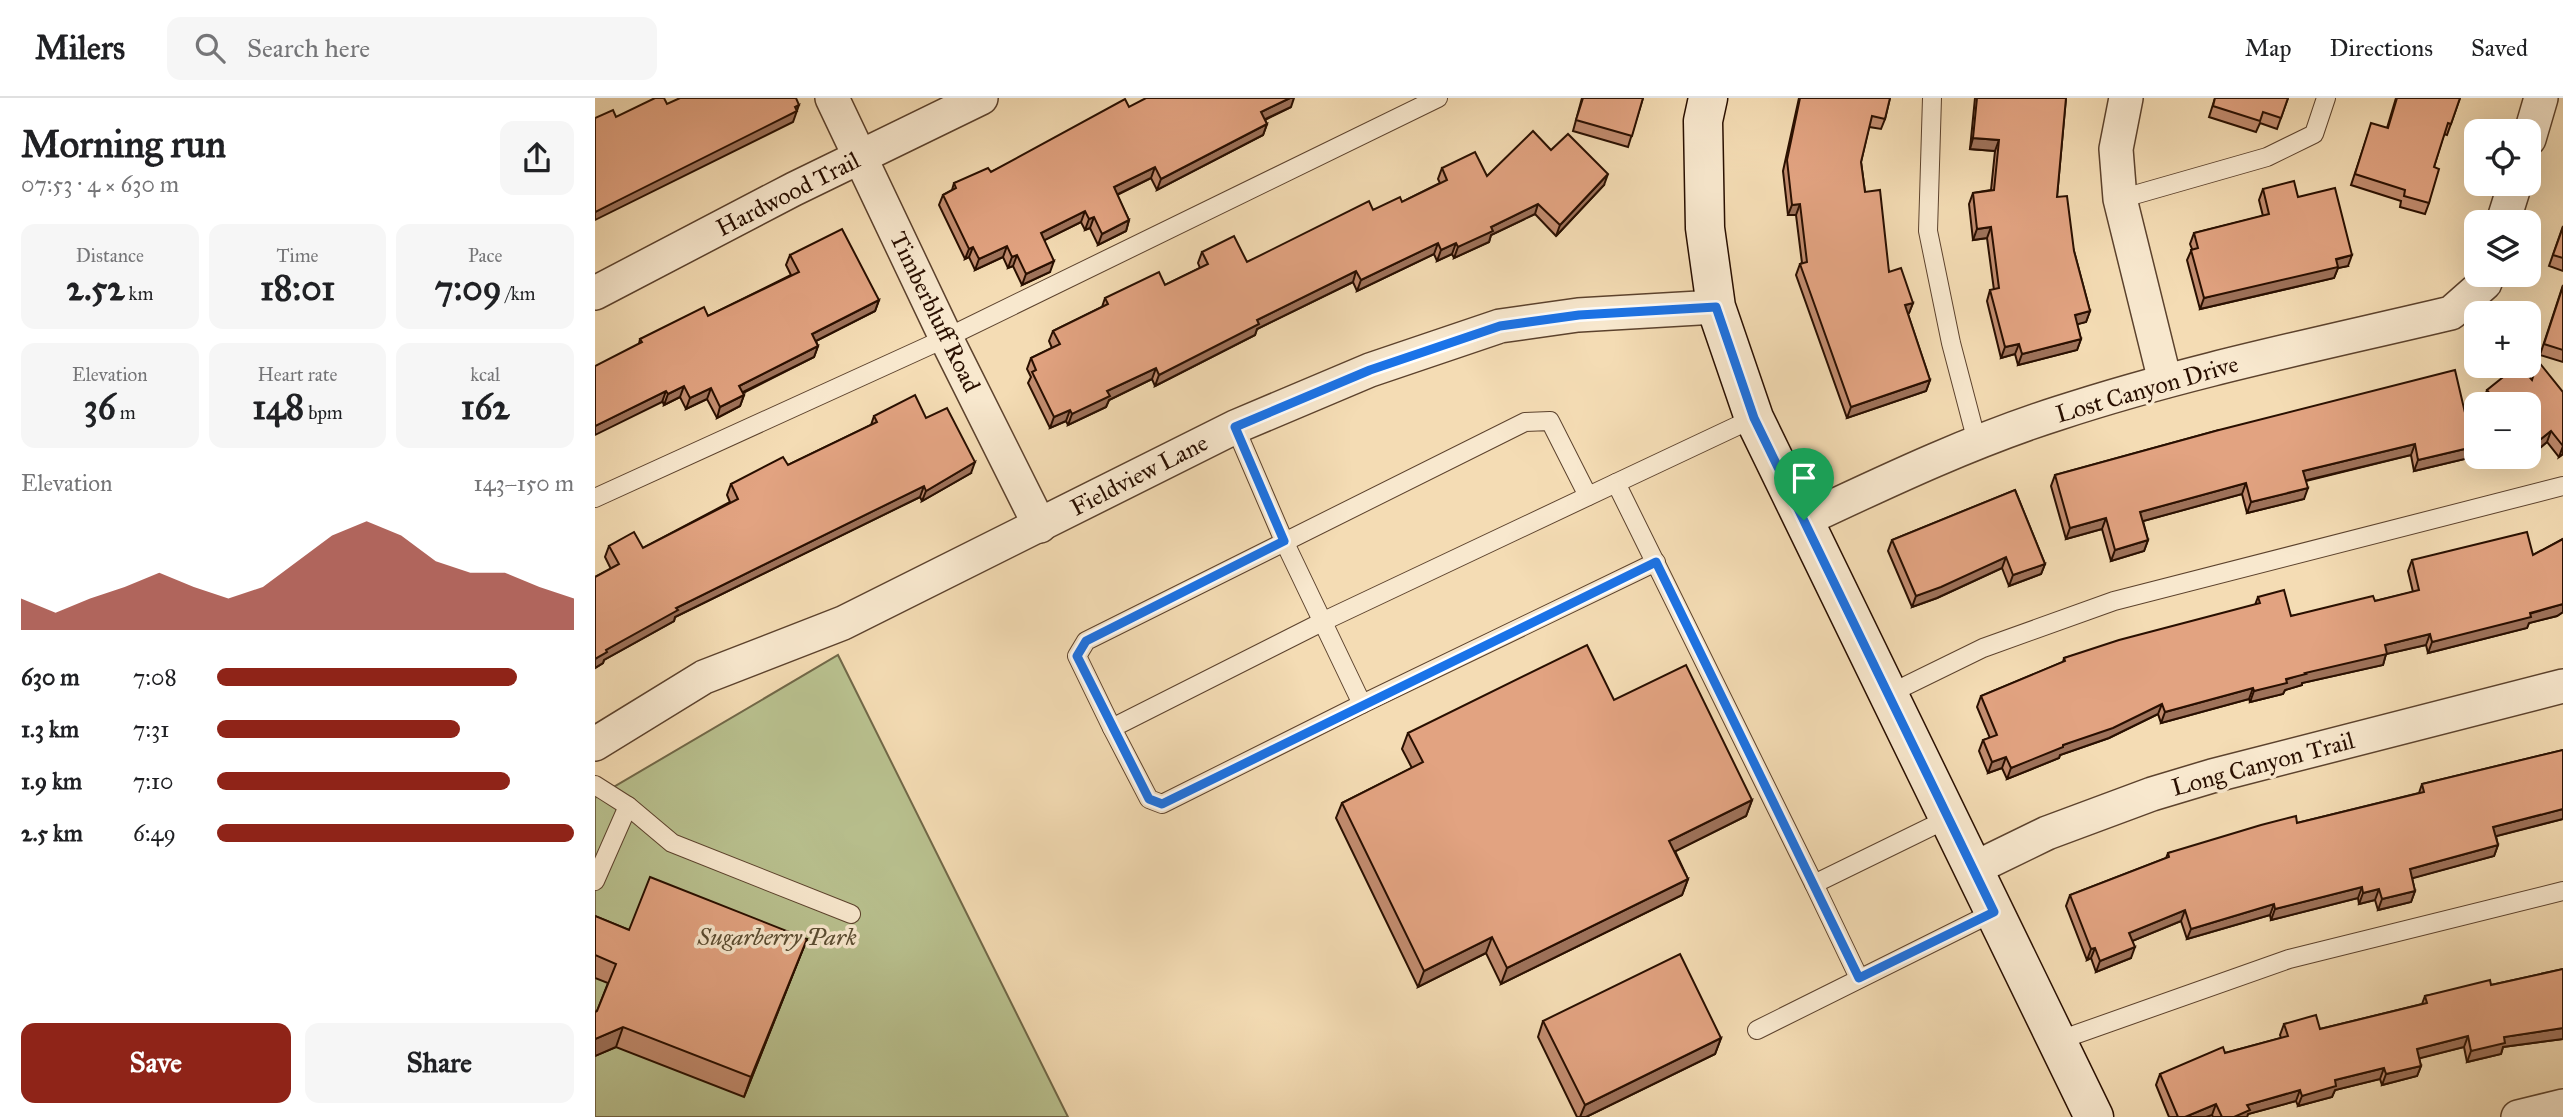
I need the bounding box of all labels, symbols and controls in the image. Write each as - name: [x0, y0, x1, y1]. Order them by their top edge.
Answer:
- search box: [167, 17, 657, 80]
- text: Milers: [35, 28, 125, 68]
- icon: search: [191, 29, 229, 67]
- text: Search here: [247, 32, 370, 64]
- text: Map: [2245, 33, 2292, 63]
- text: Directions: [2330, 33, 2433, 63]
- text: Saved: [2471, 33, 2528, 63]
- map controls: [2464, 119, 2541, 469]
- button: locate: [2464, 119, 2541, 196]
- text: Morning run: [21, 121, 226, 167]
- button: share: [500, 121, 574, 195]
- street label: Hardwood Trail: [711, 145, 865, 243]
- text: 07:53 · 4 × 630 m: [21, 170, 179, 198]
- button: layers: [2464, 210, 2541, 287]
- street label: Timberbluff Road: [883, 227, 987, 397]
- text: Distance: [76, 244, 144, 267]
- text: Time: [276, 244, 319, 267]
- text: Pace: [468, 244, 502, 267]
- text: 2.52: [66, 267, 125, 310]
- text: 18:01: [260, 267, 335, 310]
- text: 7:09: [435, 267, 502, 310]
- text: km: [125, 282, 153, 305]
- text: /km: [502, 282, 536, 305]
- button: +: [2464, 301, 2541, 378]
- street label: Lost Canyon Drive: [2052, 349, 2242, 429]
- text: Elevation: [72, 363, 148, 386]
- text: Heart rate: [258, 363, 337, 386]
- text: kcal: [470, 363, 500, 386]
- text: 36: [84, 386, 116, 429]
- text: 148: [252, 386, 304, 429]
- text: 162: [461, 386, 510, 429]
- button: −: [2464, 392, 2541, 469]
- text: m: [116, 401, 136, 424]
- text: bpm: [304, 401, 343, 424]
- street label: Fieldview Lane: [1065, 427, 1213, 522]
- pin: [1774, 448, 1834, 520]
- icon: arrive: [1785, 459, 1823, 497]
- text: Elevation: [21, 469, 112, 497]
- text: 143–150 m: [474, 469, 574, 497]
- text: 630 m: [21, 663, 80, 691]
- text: 7:08: [133, 663, 177, 691]
- text: 1.3 km: [21, 715, 79, 743]
- text: 7:31: [133, 715, 169, 743]
- street label: Long Canyon Trail: [2168, 725, 2358, 803]
- text: 1.9 km: [21, 767, 82, 795]
- text: 7:10: [133, 767, 173, 795]
- text: 2.5 km: [21, 819, 83, 847]
- text: 6:49: [133, 819, 176, 847]
- park label: Sugarberry Park: [696, 922, 857, 952]
- button: Save: [21, 1023, 291, 1103]
- button: Share: [305, 1023, 574, 1103]

